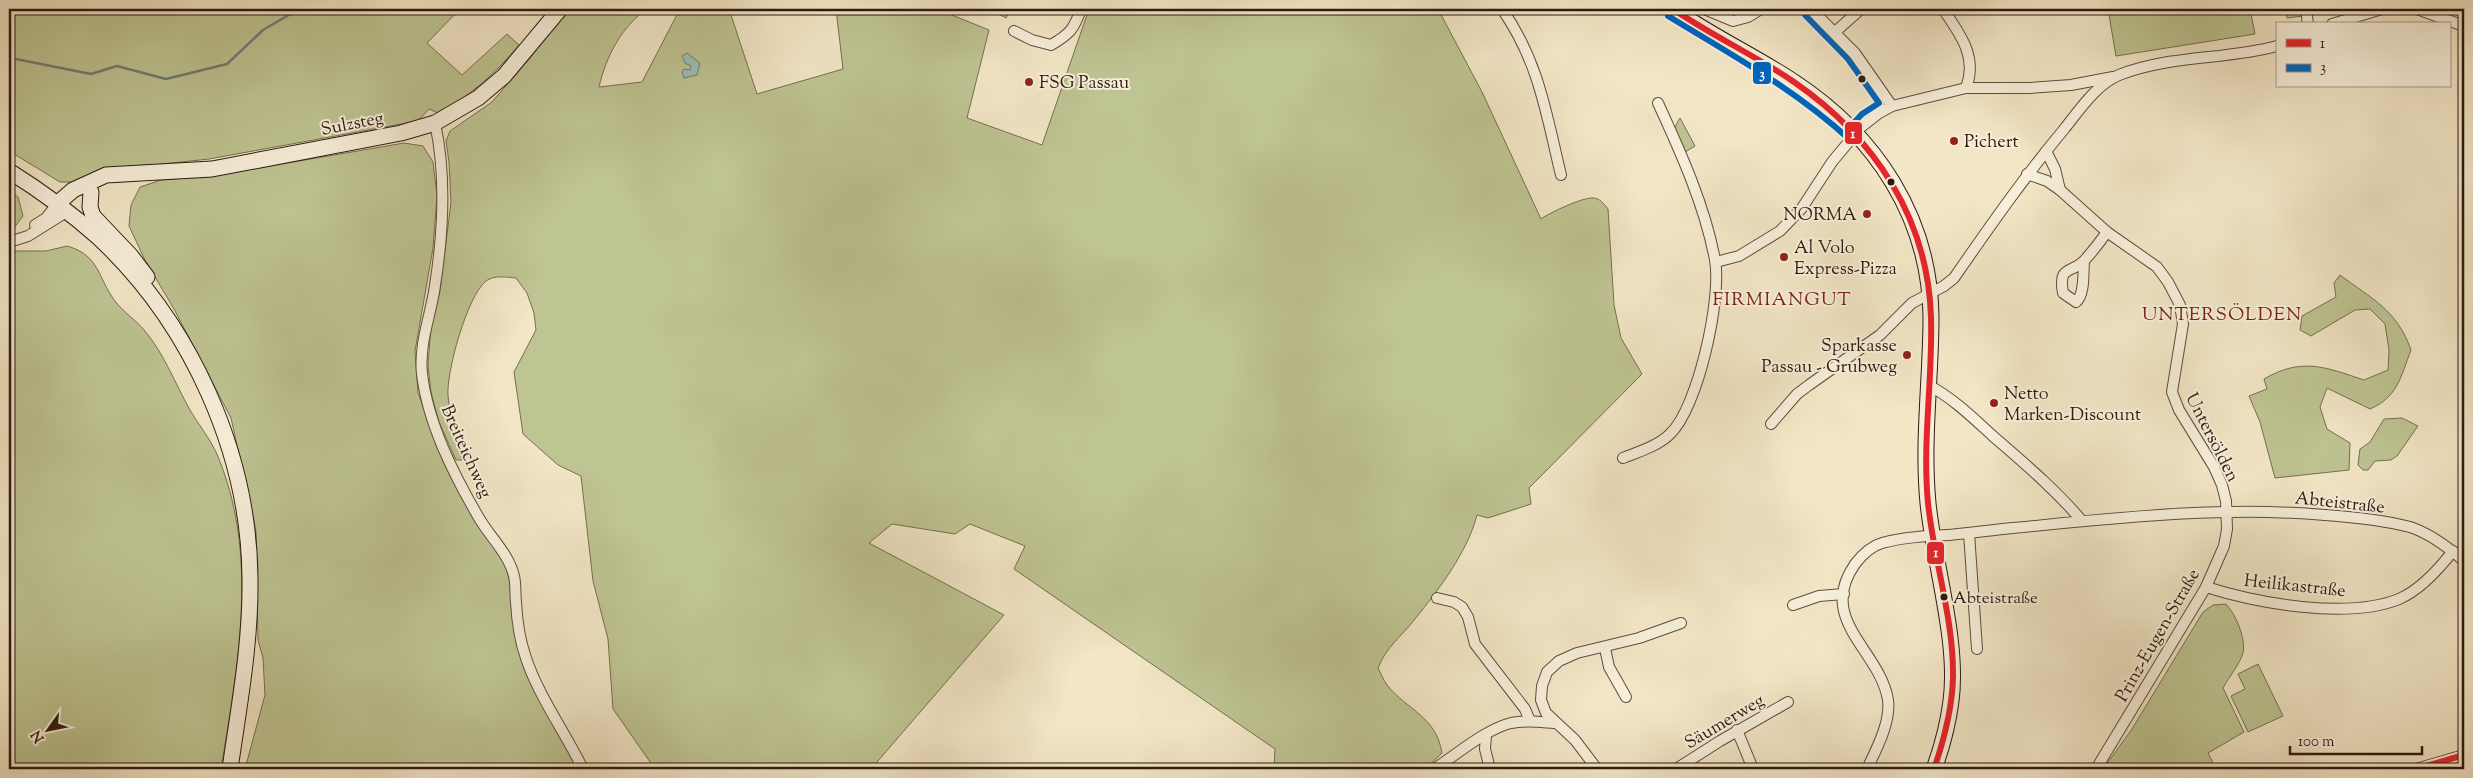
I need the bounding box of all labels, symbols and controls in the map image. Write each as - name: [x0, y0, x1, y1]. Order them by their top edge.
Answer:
- legend: [2276, 22, 2450, 88]
- text: 1: [2320, 34, 2325, 55]
- text: 3: [2320, 58, 2326, 79]
- line badge: 3: [1752, 61, 1772, 85]
- text: 3: [1759, 65, 1765, 85]
- place label: FSG Passau: [1039, 71, 1129, 97]
- unlabelled marker: [1857, 74, 1867, 84]
- marker: FSG Passau: [1023, 76, 1035, 88]
- street label: Sulzsteg: [319, 106, 386, 144]
- line badge: 1: [1844, 121, 1863, 145]
- text: 1: [1851, 125, 1856, 145]
- place label: Pichert: [1964, 130, 2019, 156]
- marker: Pichert: [1948, 135, 1960, 147]
- unlabelled marker: [1886, 177, 1896, 187]
- place label: NORMA: [1783, 203, 1857, 229]
- marker: NORMA: [1861, 208, 1873, 220]
- place label: Al Volo Express-Pizza: [1794, 236, 1897, 283]
- marker: Al Volo Express-Pizza: [1778, 251, 1790, 263]
- district label: FIRMIANGUT: [1712, 287, 1852, 314]
- district label: UNTERSÖLDEN: [2142, 302, 2302, 329]
- place label: Sparkasse Passau - Grubweg: [1761, 334, 1897, 381]
- marker: Sparkasse Passau - Grubweg: [1901, 349, 1913, 361]
- place label: Netto Marken-Discount: [2004, 382, 2141, 429]
- street label: Untersölden: [2178, 389, 2245, 487]
- marker: Netto Marken-Discount: [1988, 397, 2000, 409]
- street label: Breiteichweg: [433, 401, 497, 503]
- street label: Abteistraße: [2294, 486, 2386, 522]
- line badge: 1: [1926, 541, 1945, 565]
- text: 1: [1934, 544, 1939, 564]
- street label: Prinz-Eugen-Straße: [2110, 565, 2207, 707]
- street label: Heilikastraße: [2243, 569, 2347, 605]
- place label: Abteistraße: [1953, 587, 2038, 611]
- marker: Abteistraße: [1939, 592, 1949, 602]
- street label: Säumerweg: [1680, 689, 1770, 757]
- north arrow: [22, 706, 72, 756]
- scale bar: [2290, 723, 2423, 755]
- text: N: [27, 726, 50, 746]
- text: 100 m: [2298, 732, 2335, 753]

